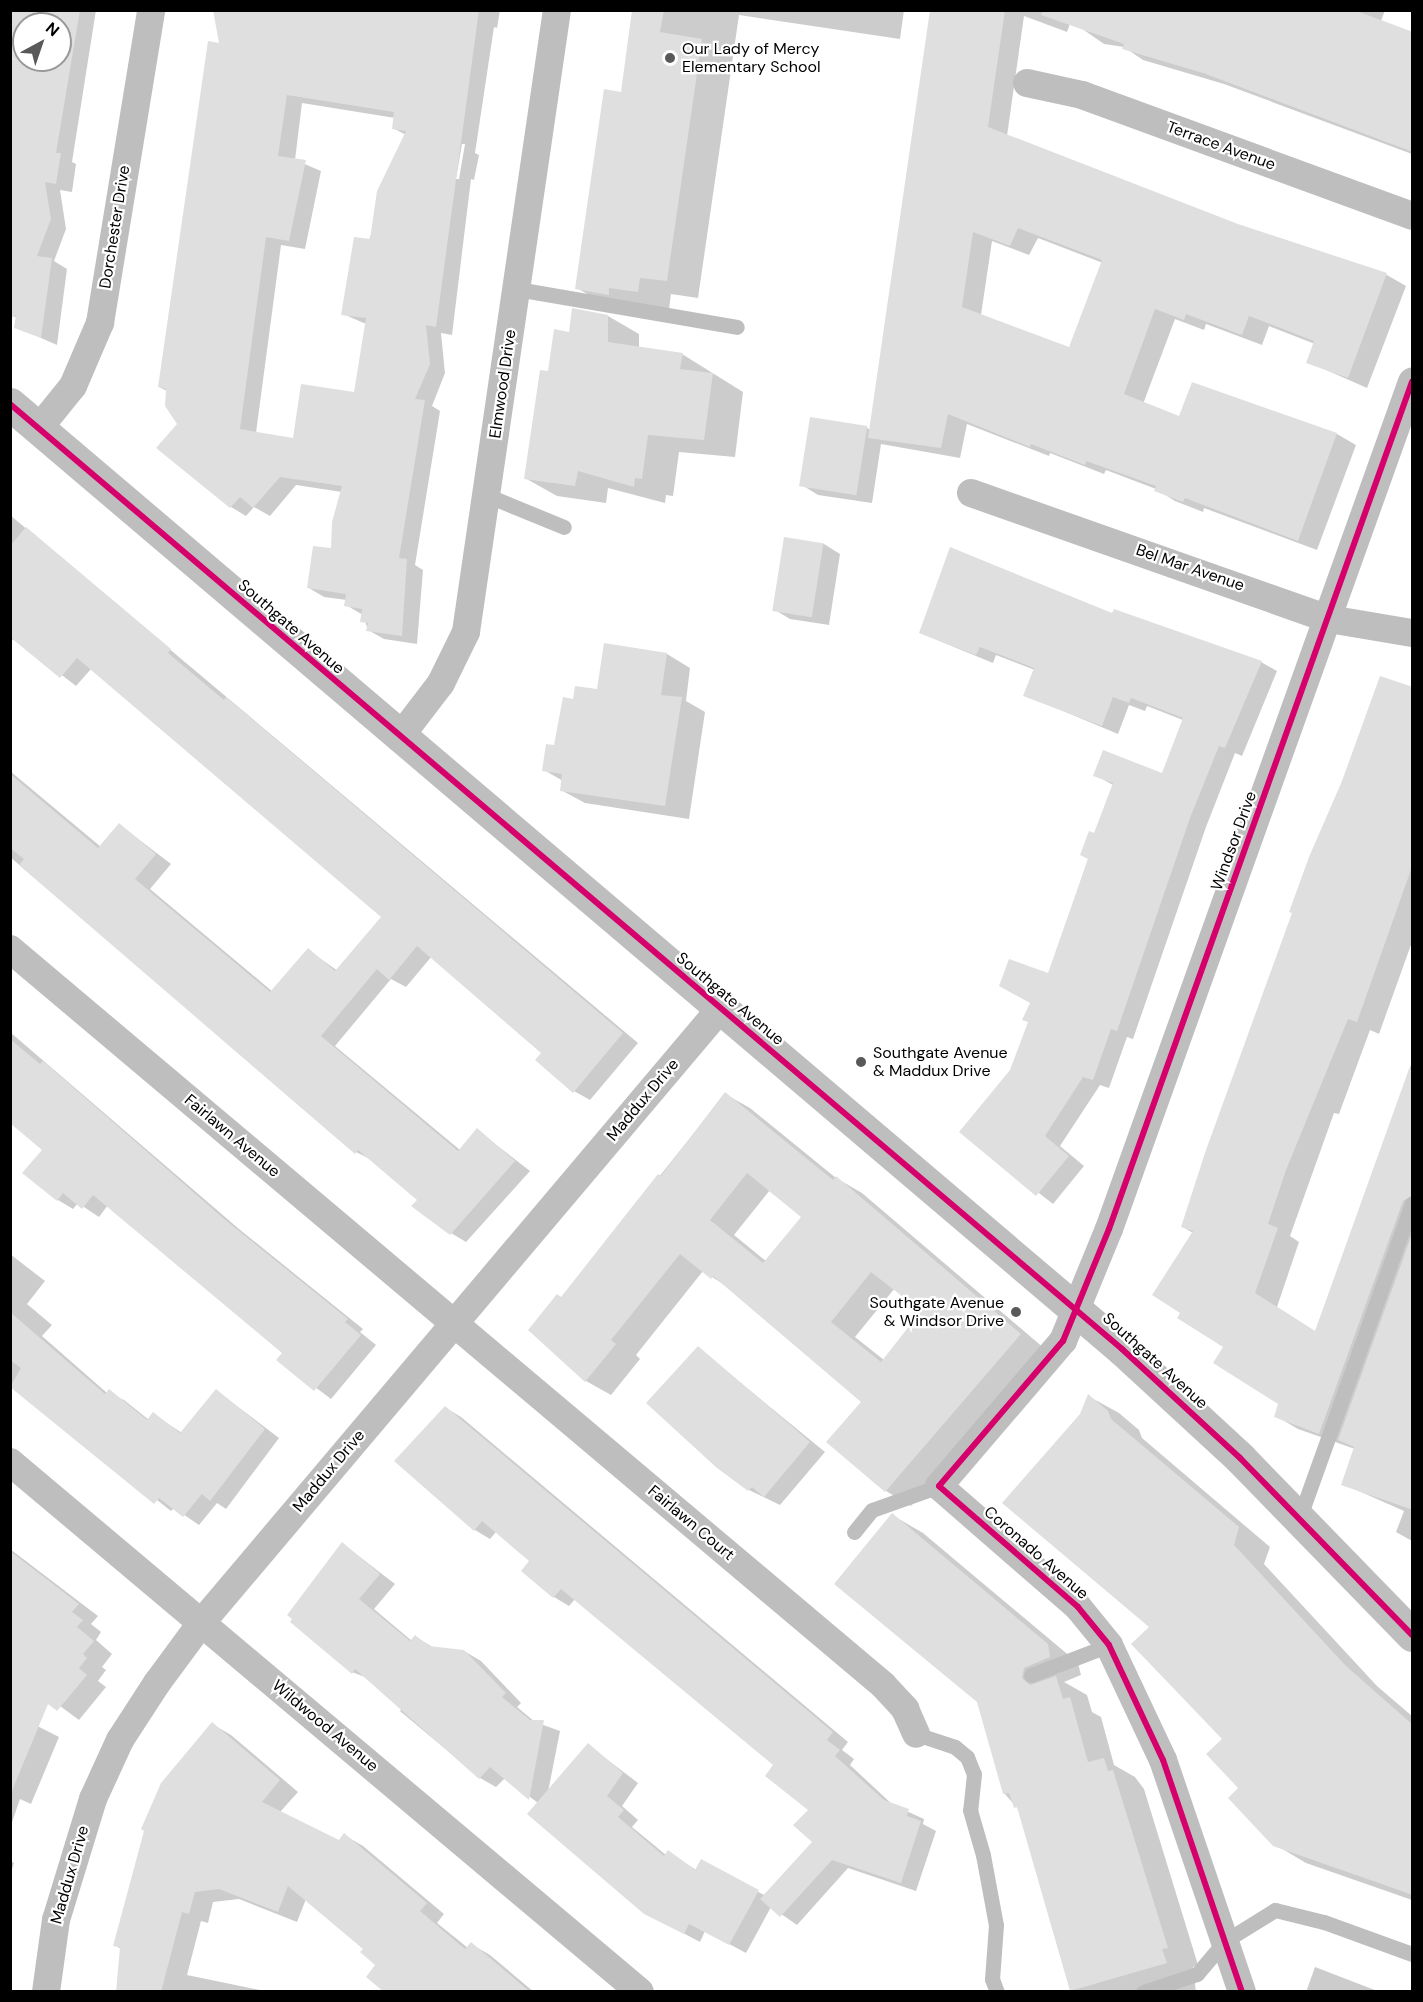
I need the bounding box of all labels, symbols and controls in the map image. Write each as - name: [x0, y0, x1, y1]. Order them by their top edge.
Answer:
- north arrow: [12, 12, 72, 72]
- text: N: [41, 18, 64, 41]
- place label: Our Lady of Mercy Elementary School: [682, 39, 820, 77]
- marker: Our Lady of Mercy Elementary School: [663, 51, 677, 65]
- street label: Terrace Avenue: [1164, 117, 1278, 175]
- street label: Dorchester Drive: [96, 164, 134, 290]
- street label: Elmwood Drive: [486, 328, 520, 440]
- street label: Bel Mar Avenue: [1133, 540, 1247, 596]
- street label: Southgate Avenue: [234, 576, 348, 678]
- street label: Windsor Drive: [1207, 789, 1261, 893]
- street label: Southgate Avenue: [672, 948, 788, 1050]
- place label: Southgate Avenue & Maddux Drive: [873, 1043, 1008, 1081]
- street label: Maddux Drive: [603, 1055, 683, 1145]
- marker: Southgate Avenue & Maddux Drive: [854, 1055, 868, 1069]
- street label: Fairlawn Avenue: [180, 1091, 284, 1181]
- place label: Southgate Avenue & Windsor Drive: [869, 1293, 1004, 1331]
- marker: Southgate Avenue & Windsor Drive: [1009, 1305, 1023, 1319]
- street label: Southgate Avenue: [1099, 1309, 1211, 1413]
- street label: Maddux Drive: [289, 1426, 369, 1516]
- street label: Fairlawn Court: [644, 1481, 738, 1565]
- street label: Coronado Avenue: [980, 1502, 1092, 1604]
- street label: Wildwood Avenue: [268, 1676, 382, 1776]
- street label: Maddux Drive: [47, 1824, 93, 1926]

